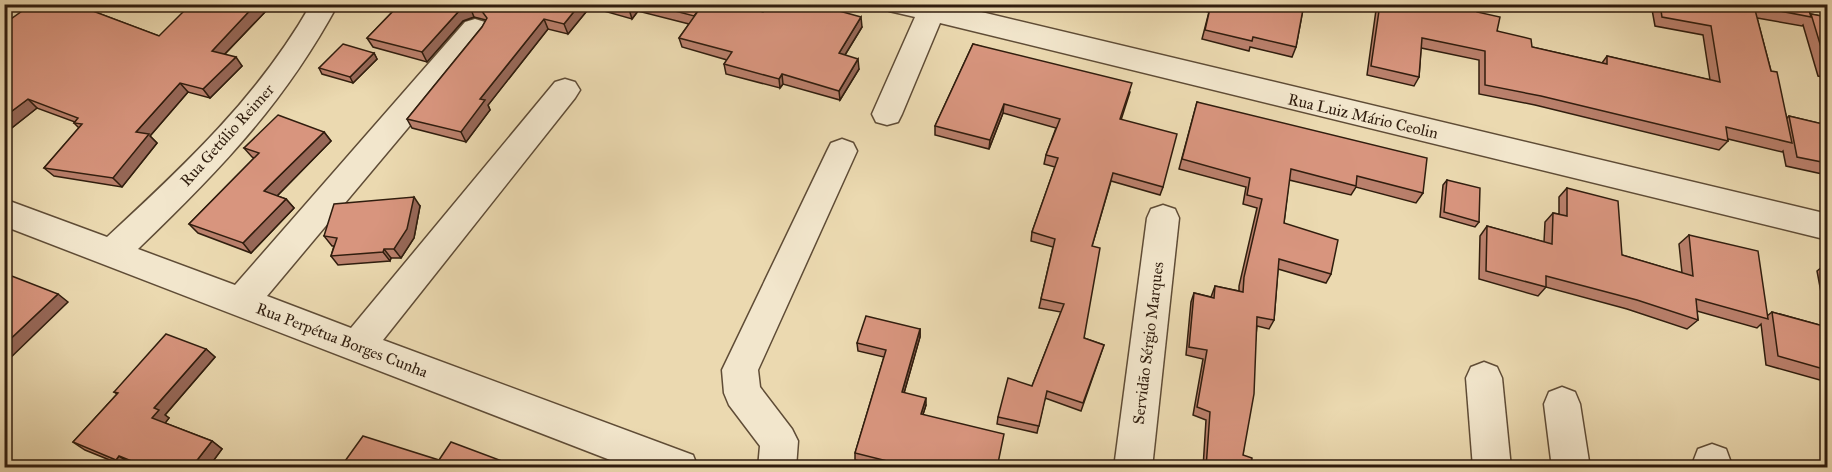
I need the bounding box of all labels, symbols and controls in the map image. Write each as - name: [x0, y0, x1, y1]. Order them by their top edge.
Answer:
- street label: Rua Getúlio Reimer: [176, 80, 278, 190]
- street label: Rua Luiz Mário Ceolin: [1286, 89, 1440, 143]
- street label: Servidão Sérgio Marques: [1129, 260, 1168, 426]
- street label: Rua Perpétua Borges Cunha: [253, 298, 431, 383]

